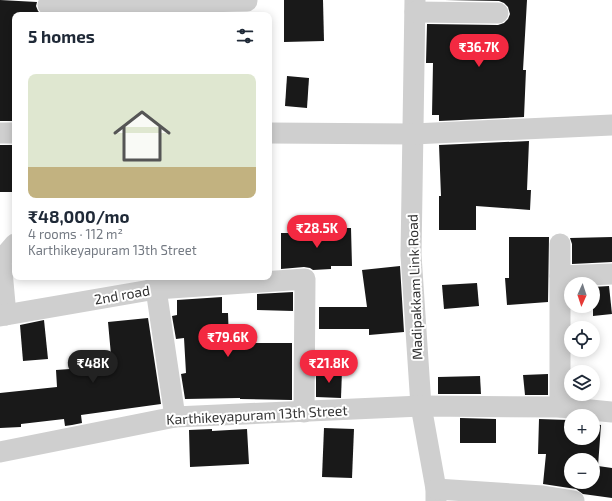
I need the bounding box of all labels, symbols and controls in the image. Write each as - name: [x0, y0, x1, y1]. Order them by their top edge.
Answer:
- icon: filters: [234, 25, 256, 47]
- text: 5 homes: [28, 26, 95, 46]
- pin: ₹36.7K: [446, 34, 512, 68]
- text: ₹36.7K: [459, 39, 499, 55]
- icon: home: [106, 100, 178, 172]
- text: ₹48,000/mo: [28, 206, 130, 226]
- street label: Madipakkam Link Road: [403, 214, 426, 360]
- pin: ₹28.5K: [284, 215, 350, 249]
- text: ₹28.5K: [296, 220, 338, 236]
- text: 4 rooms · 112 m²: [28, 226, 123, 242]
- text: Karthikeyapuram 13th Street: [28, 242, 197, 258]
- north arrow: [564, 277, 600, 313]
- map controls: [564, 277, 600, 489]
- street label: 2nd road: [93, 281, 151, 308]
- button: locate: [564, 321, 600, 357]
- pin: ₹79.6K: [195, 324, 261, 358]
- text: ₹79.6K: [207, 329, 249, 345]
- pin: ₹48K: [69, 350, 117, 384]
- pin: ₹21.8K: [296, 350, 362, 384]
- text: ₹48K: [77, 355, 109, 371]
- text: ₹21.8K: [309, 355, 349, 371]
- button: layers: [564, 365, 600, 401]
- street label: Karthikeyapuram 13th Street: [166, 401, 348, 428]
- button: +: [564, 409, 600, 445]
- button: −: [564, 453, 600, 489]

